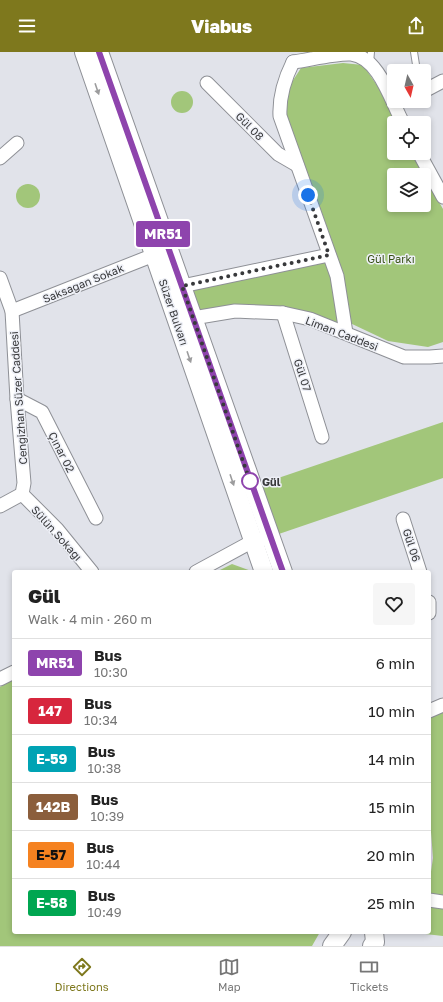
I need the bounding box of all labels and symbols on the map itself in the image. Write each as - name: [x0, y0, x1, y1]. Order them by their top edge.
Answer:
- north arrow: [387, 64, 431, 108]
- one-way arrow: [94, 83, 100, 95]
- street label: Gül 08: [233, 109, 267, 143]
- your location: [298, 185, 318, 205]
- line badge: MR51: [135, 221, 191, 247]
- park label: Gül Parkı: [367, 252, 415, 265]
- street label: Saksağan Sokak: [41, 261, 125, 305]
- street label: Süzer Bulvarı: [157, 277, 191, 347]
- street label: Liman Caddesi: [304, 313, 380, 353]
- street label: Cengizhan Süzer Caddesi: [7, 331, 29, 465]
- one-way arrow: [187, 352, 193, 364]
- street label: Gül 07: [292, 357, 314, 393]
- street label: Çınar 02: [46, 430, 78, 474]
- marker: Gül: [241, 472, 259, 490]
- one-way arrow: [229, 475, 235, 487]
- place label: Gül: [262, 475, 281, 488]
- street label: Sülün Sokağı: [29, 503, 85, 563]
- street label: Gül 06: [401, 527, 424, 564]

